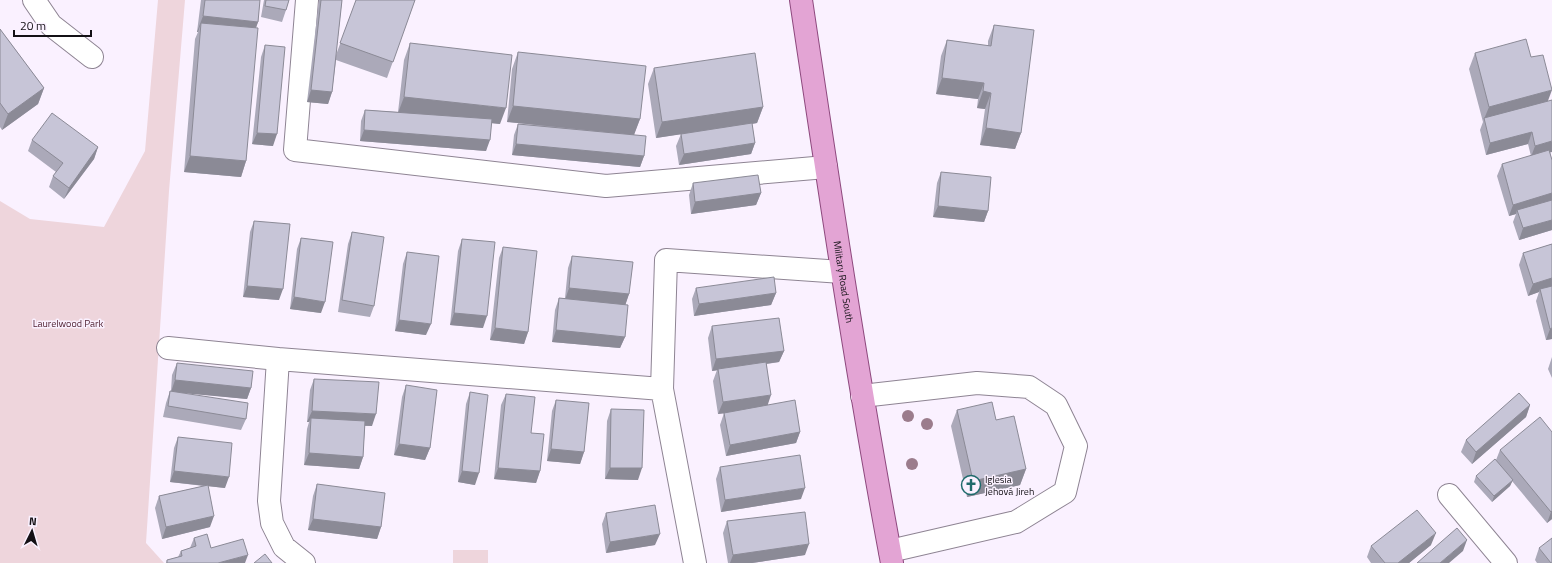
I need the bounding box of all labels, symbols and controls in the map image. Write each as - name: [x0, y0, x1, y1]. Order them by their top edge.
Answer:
- scale bar: [14, 12, 91, 38]
- text: 20 m: [20, 16, 46, 35]
- street label: Military Road South: [830, 240, 858, 324]
- park label: Laurelwood Park: [33, 316, 104, 331]
- place label: Iglesia Jehová Jireh: [985, 472, 1034, 499]
- church icon: Iglesia Jehová Jireh: [960, 474, 982, 496]
- north arrow: [12, 511, 52, 551]
- text: N: [28, 513, 37, 529]

